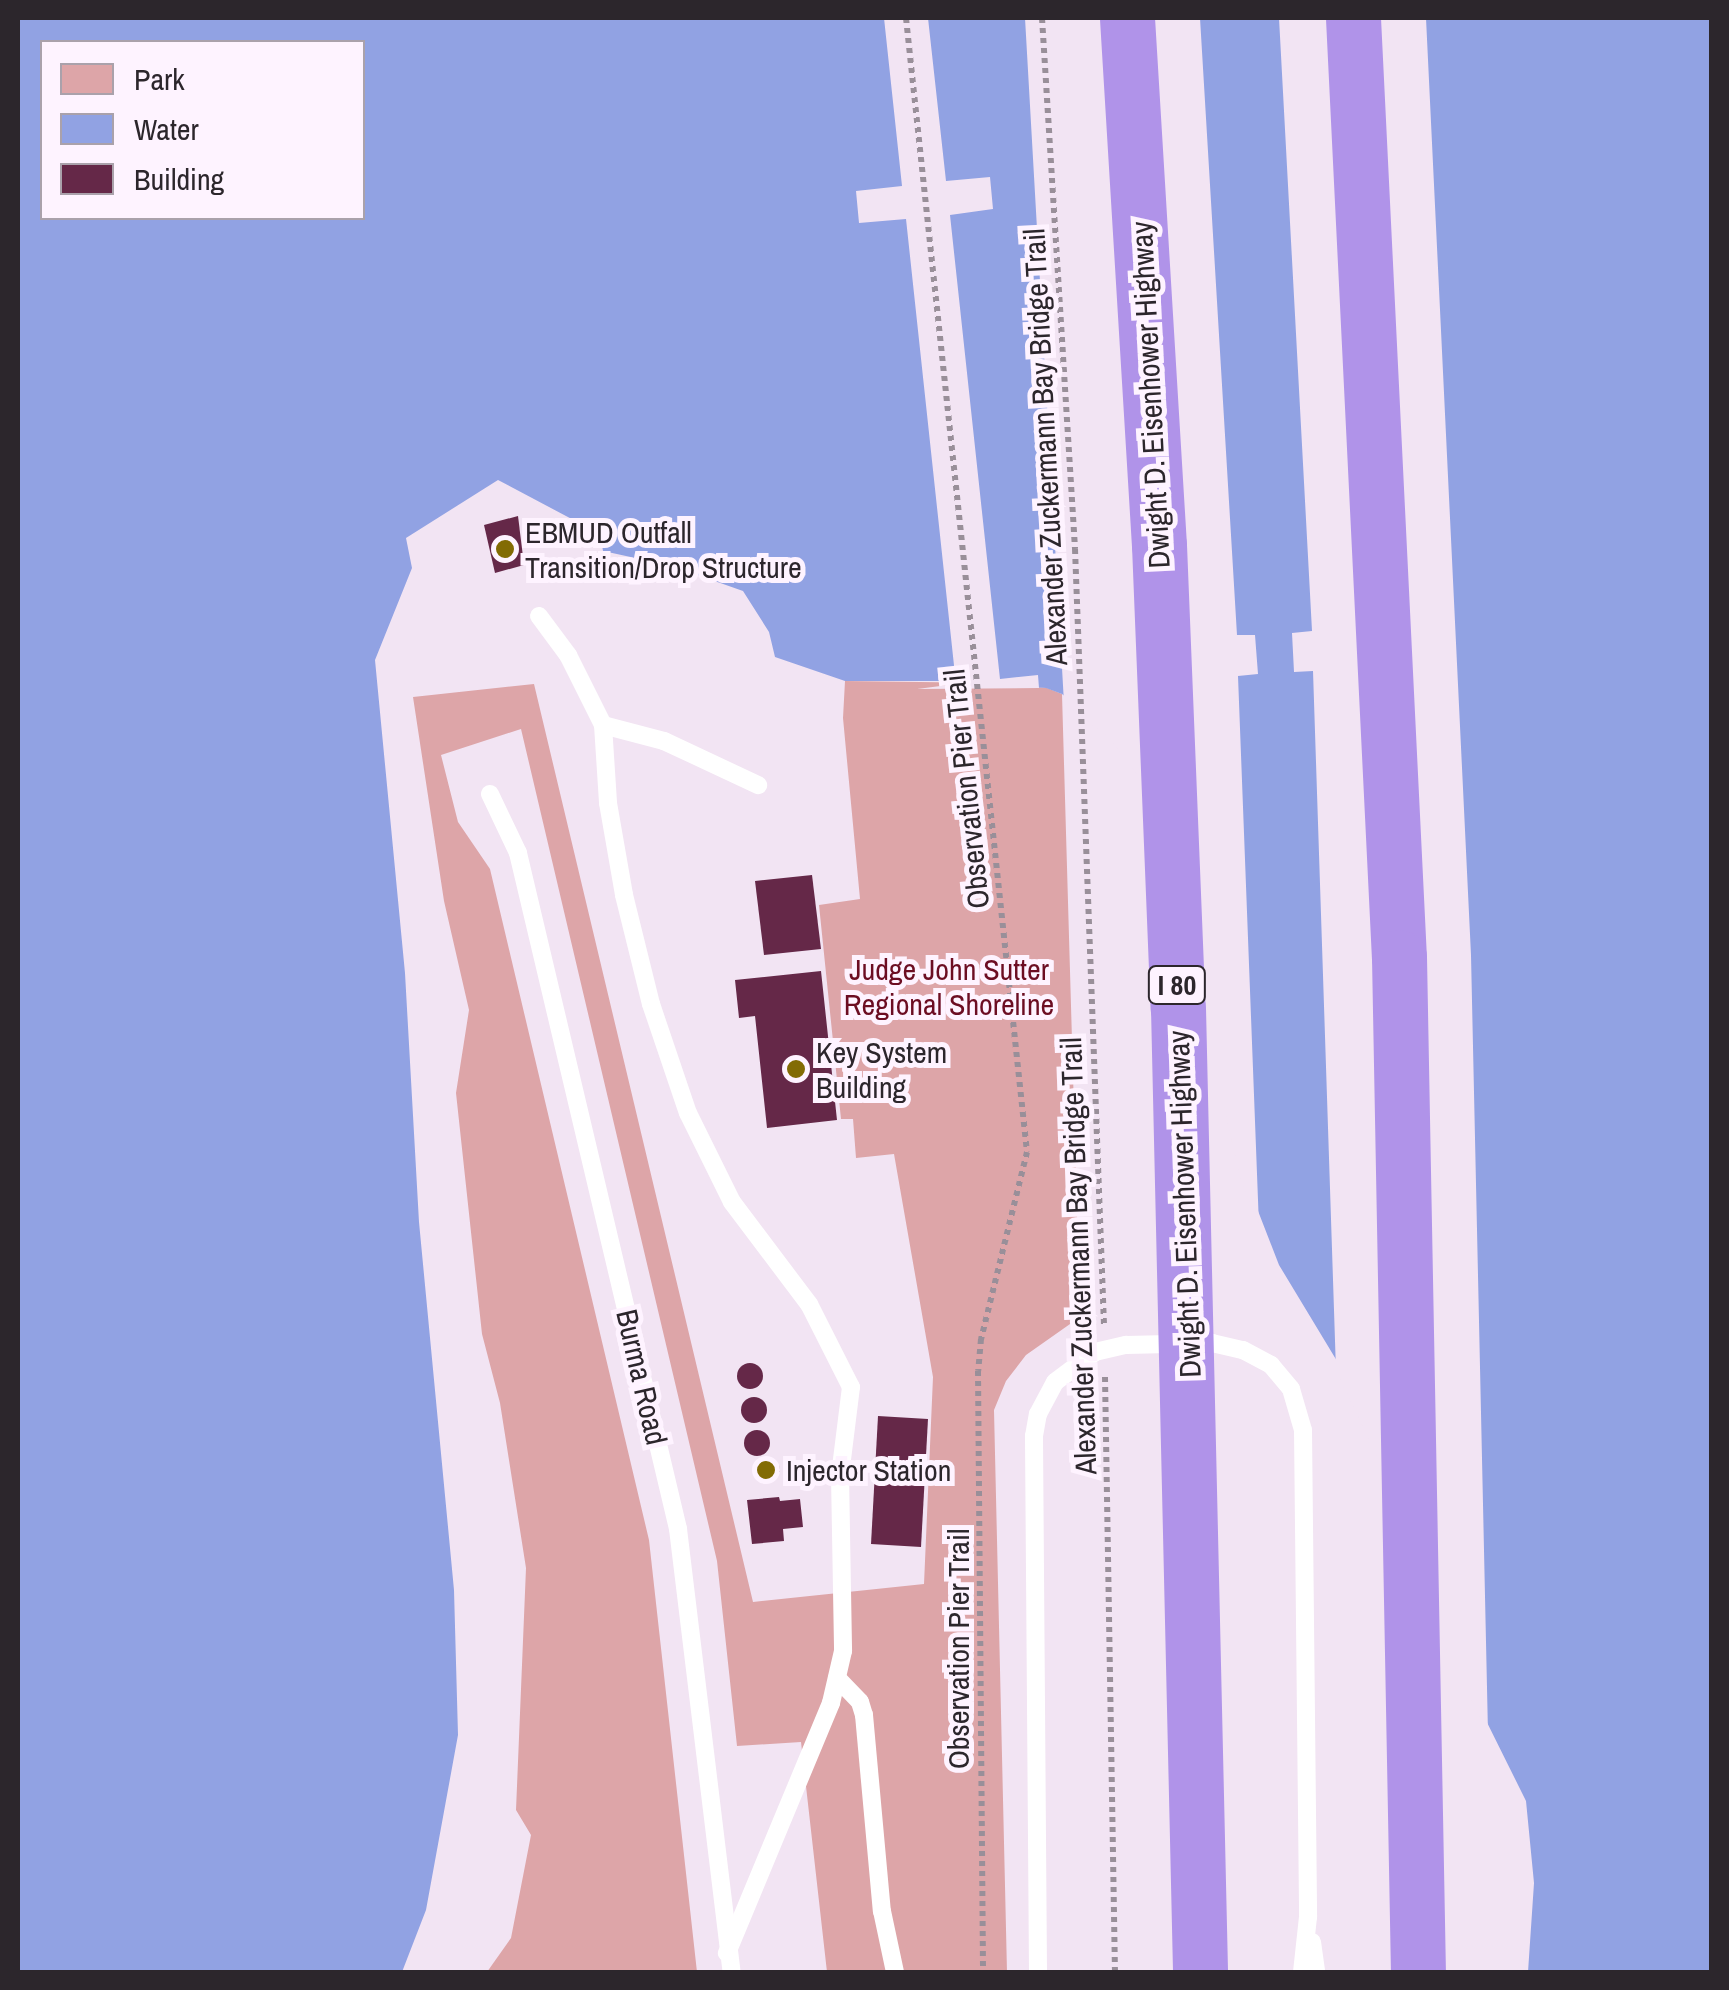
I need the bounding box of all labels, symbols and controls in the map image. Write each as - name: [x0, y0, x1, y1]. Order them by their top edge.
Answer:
- legend: [40, 40, 365, 220]
- text: Park: [134, 59, 185, 99]
- text: Water: [134, 109, 199, 149]
- text: Building: [134, 159, 224, 199]
- street label: Dwight D. Eisenhower Highway: [1123, 221, 1177, 569]
- street label: Alexander Zuckermann Bay Bridge Trail: [1016, 227, 1074, 667]
- place label: EBMUD Outfall Transition/Drop Structure: [525, 514, 802, 584]
- marker: EBMUD Outfall Transition/Drop Structure: [494, 538, 516, 560]
- street label: Observation Pier Trail: [935, 667, 997, 911]
- park label: Judge John Sutter Regional Shoreline: [844, 951, 1054, 1022]
- road number: I 80: [1147, 962, 1207, 1008]
- street label: Dwight D. Eisenhower Highway: [1160, 1030, 1208, 1378]
- place label: Key System Building: [816, 1034, 947, 1104]
- street label: Alexander Zuckermann Bay Bridge Trail: [1052, 1037, 1104, 1475]
- marker: Key System Building: [785, 1058, 807, 1080]
- street label: Burma Road: [609, 1306, 675, 1448]
- place label: Injector Station: [786, 1452, 951, 1488]
- marker: Injector Station: [755, 1459, 777, 1481]
- street label: Observation Pier Trail: [940, 1528, 976, 1770]

